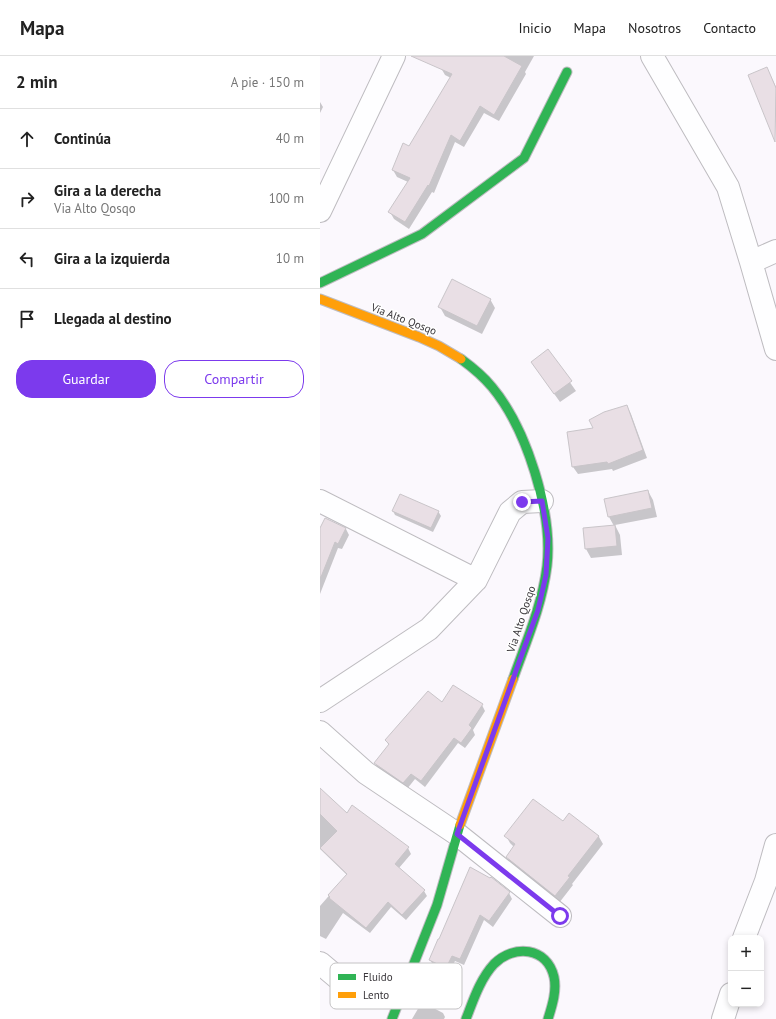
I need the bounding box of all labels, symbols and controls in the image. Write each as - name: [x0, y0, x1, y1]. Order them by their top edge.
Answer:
- text: Mapa: [20, 16, 64, 40]
- text: Inicio: [518, 19, 551, 37]
- text: Mapa: [573, 19, 606, 37]
- text: Nosotros: [628, 19, 681, 37]
- text: Contacto: [703, 19, 756, 37]
- text: 2 min: [16, 71, 57, 93]
- text: A pie · 150 m: [231, 74, 304, 91]
- icon: ahead: [16, 128, 38, 150]
- text: Continúa: [54, 129, 111, 148]
- text: 40 m: [276, 130, 304, 147]
- text: Gira a la derecha: [54, 181, 161, 200]
- icon: right: [16, 188, 38, 210]
- text: 100 m: [269, 190, 304, 207]
- text: Via Alto Qosqo: [54, 200, 136, 217]
- icon: left: [16, 248, 38, 270]
- text: Gira a la izquierda: [54, 249, 170, 268]
- text: 10 m: [276, 250, 304, 267]
- street label: Via Alto Qosqo: [368, 300, 439, 338]
- icon: arrive: [16, 308, 38, 330]
- text: Llegada al destino: [54, 309, 172, 328]
- button: Guardar: [16, 360, 156, 398]
- button: Compartir: [164, 360, 304, 398]
- route end: [513, 493, 531, 511]
- street label: Via Alto Qosqo: [503, 584, 538, 655]
- route start: [551, 907, 569, 925]
- map controls: [728, 935, 764, 1007]
- button: +: [728, 935, 764, 971]
- legend: [330, 963, 462, 1009]
- text: Fluido: [363, 970, 393, 984]
- button: −: [728, 971, 764, 1007]
- text: Lento: [363, 988, 389, 1002]

